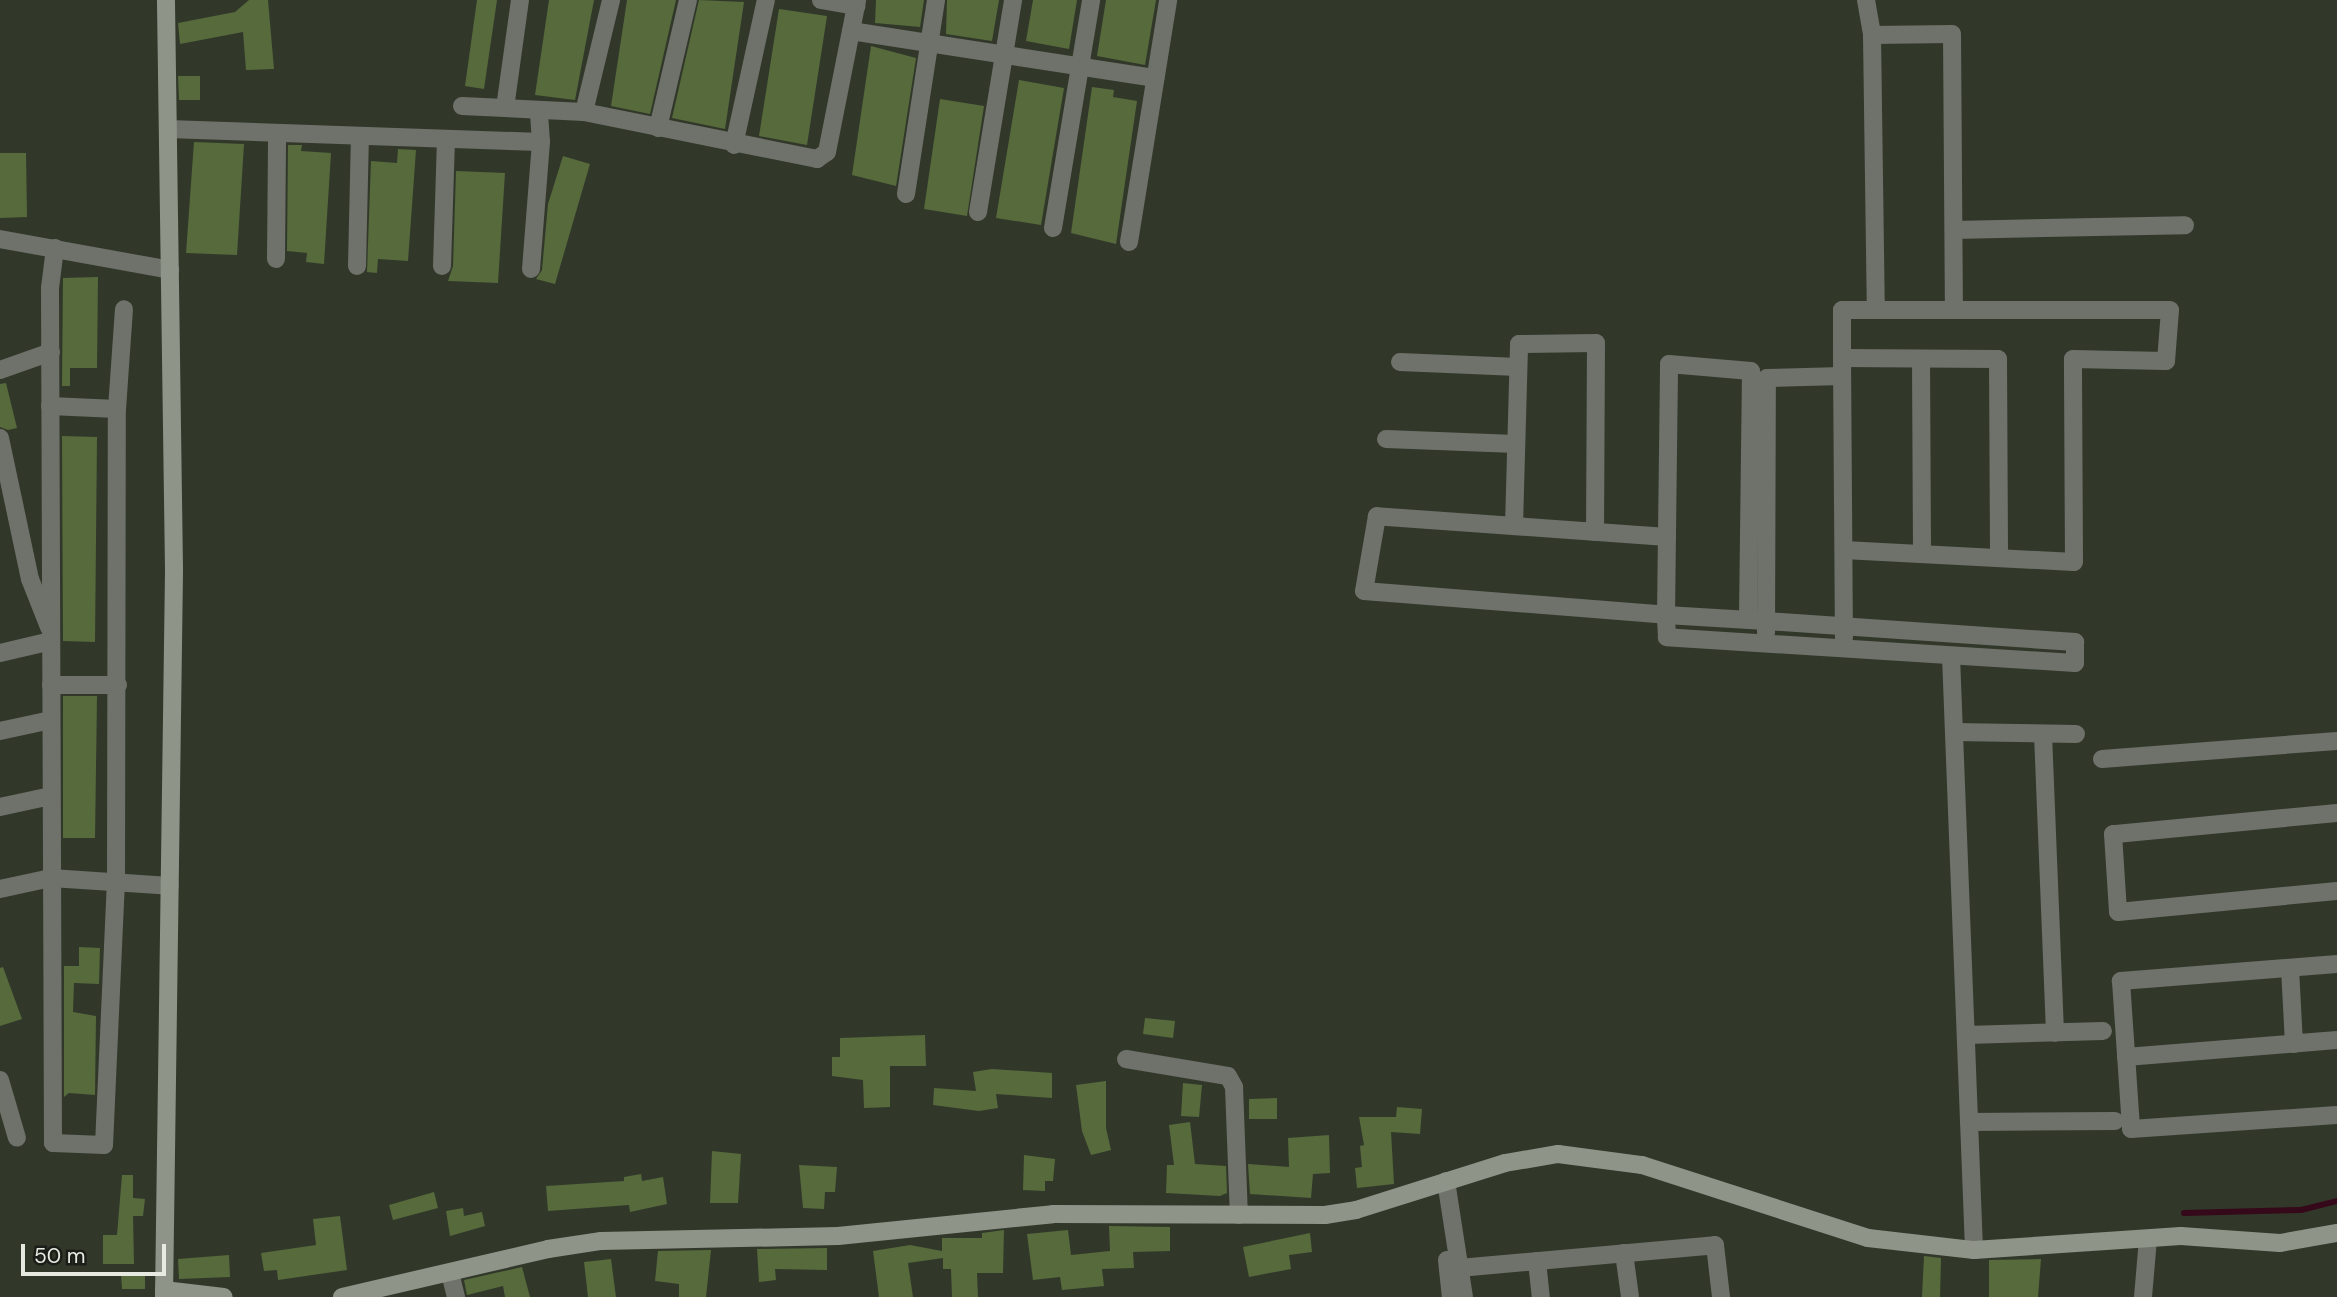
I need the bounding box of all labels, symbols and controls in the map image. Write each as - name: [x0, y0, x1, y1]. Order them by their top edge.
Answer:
- scale bar: [24, 1230, 170, 1274]
- text: 50 m: [34, 1242, 85, 1270]

